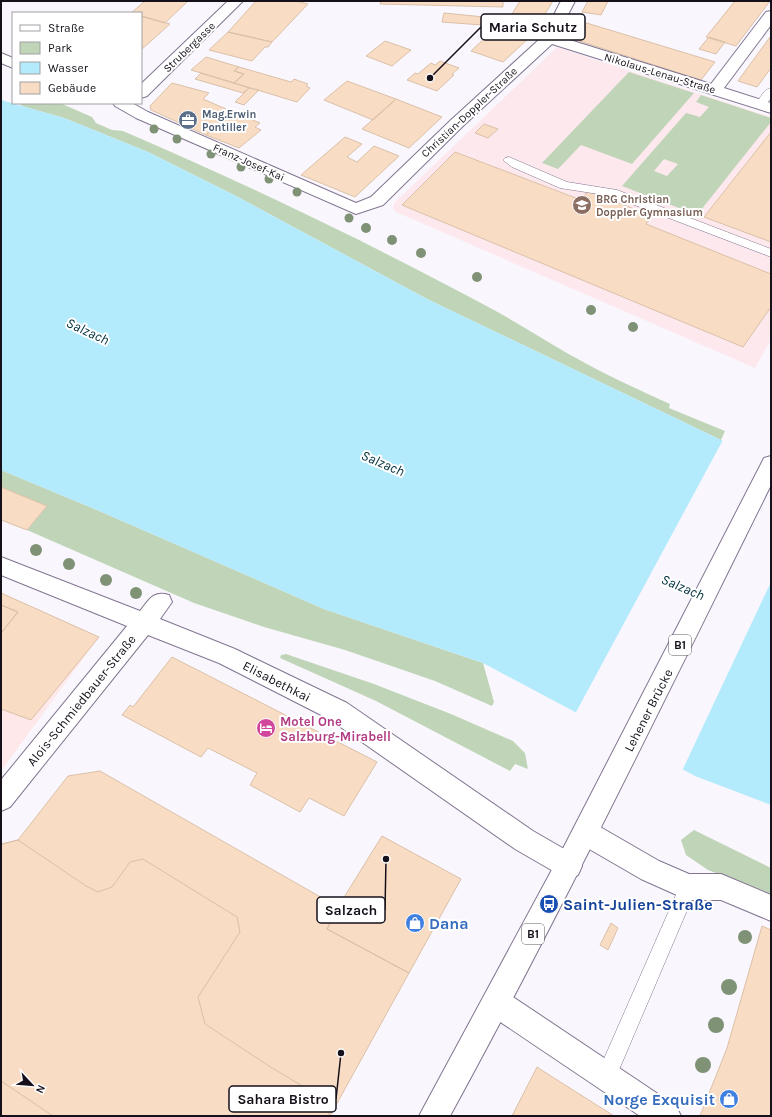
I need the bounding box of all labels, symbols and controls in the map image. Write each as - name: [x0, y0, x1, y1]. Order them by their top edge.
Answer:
- legend: [12, 12, 142, 104]
- callout: Maria Schutz: [481, 14, 585, 40]
- street label: Strubergasse: [161, 19, 218, 75]
- text: Maria Schutz: [489, 19, 577, 36]
- text: Straße: [48, 21, 84, 35]
- text: Park: [48, 41, 73, 55]
- street label: Nikolaus-Lenau-Straße: [603, 50, 717, 97]
- text: Wasser: [48, 61, 89, 75]
- street label: Christian-Doppler-Straße: [419, 64, 520, 160]
- text: Gebäude: [48, 81, 96, 95]
- place label: Mag.Erwin Pontiller: [202, 108, 256, 134]
- office icon: Mag.Erwin Pontiller: [177, 109, 199, 131]
- street label: Franz-Josef-Kai: [211, 141, 287, 184]
- place label: BRG Christian Doppler Gymnasium: [596, 193, 703, 219]
- school or university icon: BRG Christian Doppler Gymnasium: [571, 194, 593, 216]
- water label: Salzach: [64, 314, 112, 349]
- water label: Salzach: [359, 447, 407, 480]
- water label: Salzach: [659, 571, 707, 604]
- street label: Alois-Schmiedbauer-Straße: [24, 632, 139, 769]
- road number: B1: [669, 635, 691, 655]
- street label: Elisabethkai: [240, 658, 313, 705]
- street label: Lehener Brücke: [621, 666, 676, 754]
- place label: Motel One Salzburg-Mirabell: [280, 714, 391, 744]
- hotel icon: Motel One Salzburg-Mirabell: [255, 717, 277, 739]
- bus stop icon: Saint-Julien-Straße: [538, 893, 560, 915]
- place label: Saint-Julien-Straße: [563, 895, 713, 914]
- callout: Salzach: [317, 897, 385, 923]
- text: Salzach: [325, 902, 377, 919]
- shop icon: Dana: [404, 912, 426, 934]
- place label: Dana: [429, 914, 469, 933]
- road number: B1: [522, 924, 544, 944]
- north arrow: [12, 1065, 52, 1105]
- text: N: [33, 1083, 48, 1096]
- callout: Sahara Bistro: [229, 1086, 336, 1112]
- shop icon: Norge Exquisit: [718, 1088, 740, 1110]
- place label: Norge Exquisit: [603, 1090, 715, 1109]
- text: Sahara Bistro: [237, 1091, 329, 1108]

